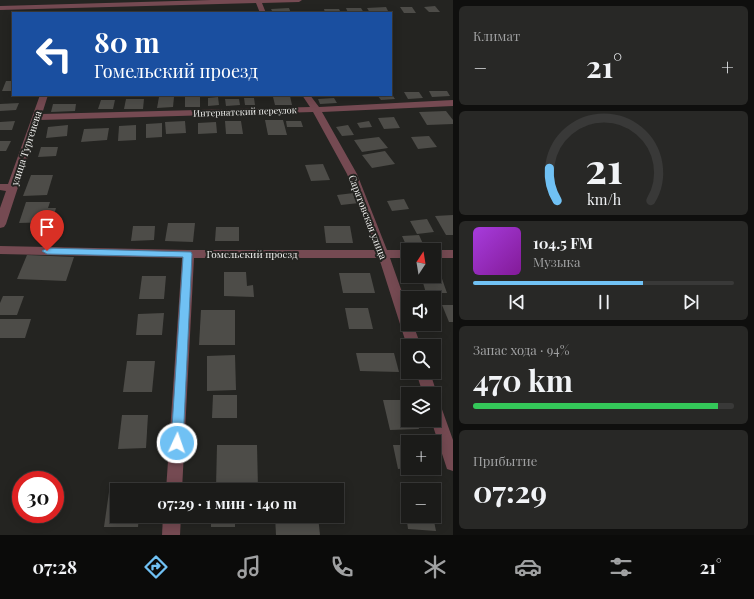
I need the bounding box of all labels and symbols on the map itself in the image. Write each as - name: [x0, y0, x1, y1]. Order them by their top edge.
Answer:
- street label: Интернатский переулок: [193, 103, 297, 119]
- street label: улица Тургенева: [7, 109, 45, 188]
- street label: Саратовская улица: [345, 173, 391, 261]
- pin: [30, 210, 64, 251]
- north arrow: [401, 243, 441, 283]
- street label: Гомельский проезд: [206, 247, 298, 261]
- position arrow: [156, 422, 198, 464]
- speed limit sign: 30: [12, 471, 64, 523]

